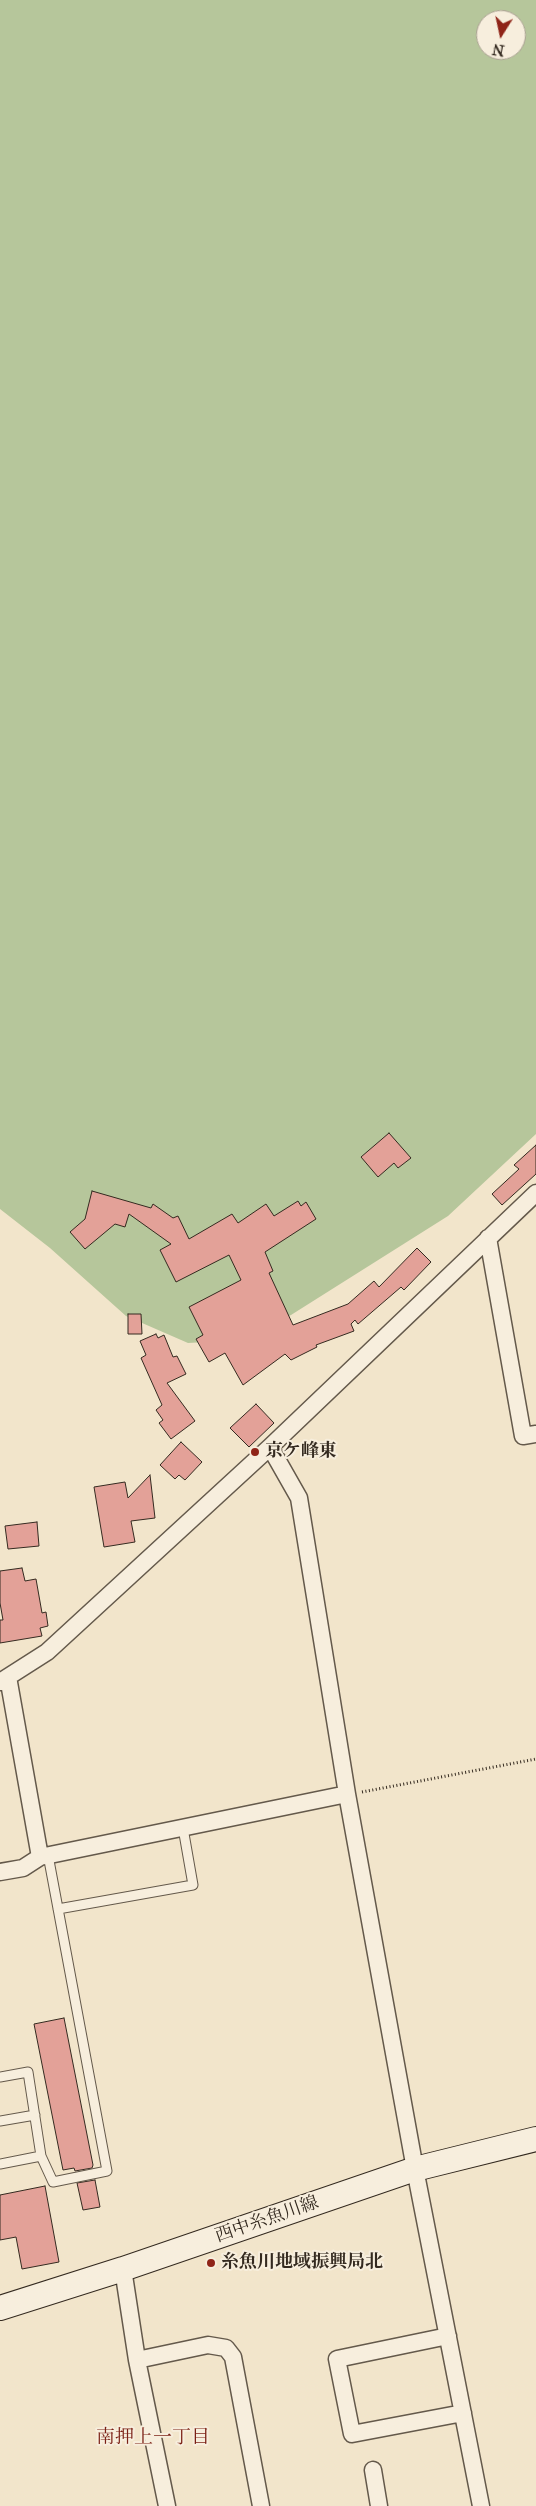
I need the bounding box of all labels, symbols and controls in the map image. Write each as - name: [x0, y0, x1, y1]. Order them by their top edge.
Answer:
- north arrow: [476, 10, 526, 60]
- text: N: [491, 40, 506, 59]
- place label: 京ケ峰東: [265, 1441, 337, 1463]
- marker: 京ケ峰東: [249, 1446, 261, 1458]
- street label: 西中糸魚川線: [212, 2192, 322, 2248]
- place label: 糸魚川地域振興局北: [221, 2252, 383, 2274]
- marker: 糸魚川地域振興局北: [205, 2257, 217, 2269]
- district label: 南押上一丁目: [96, 2427, 210, 2449]

